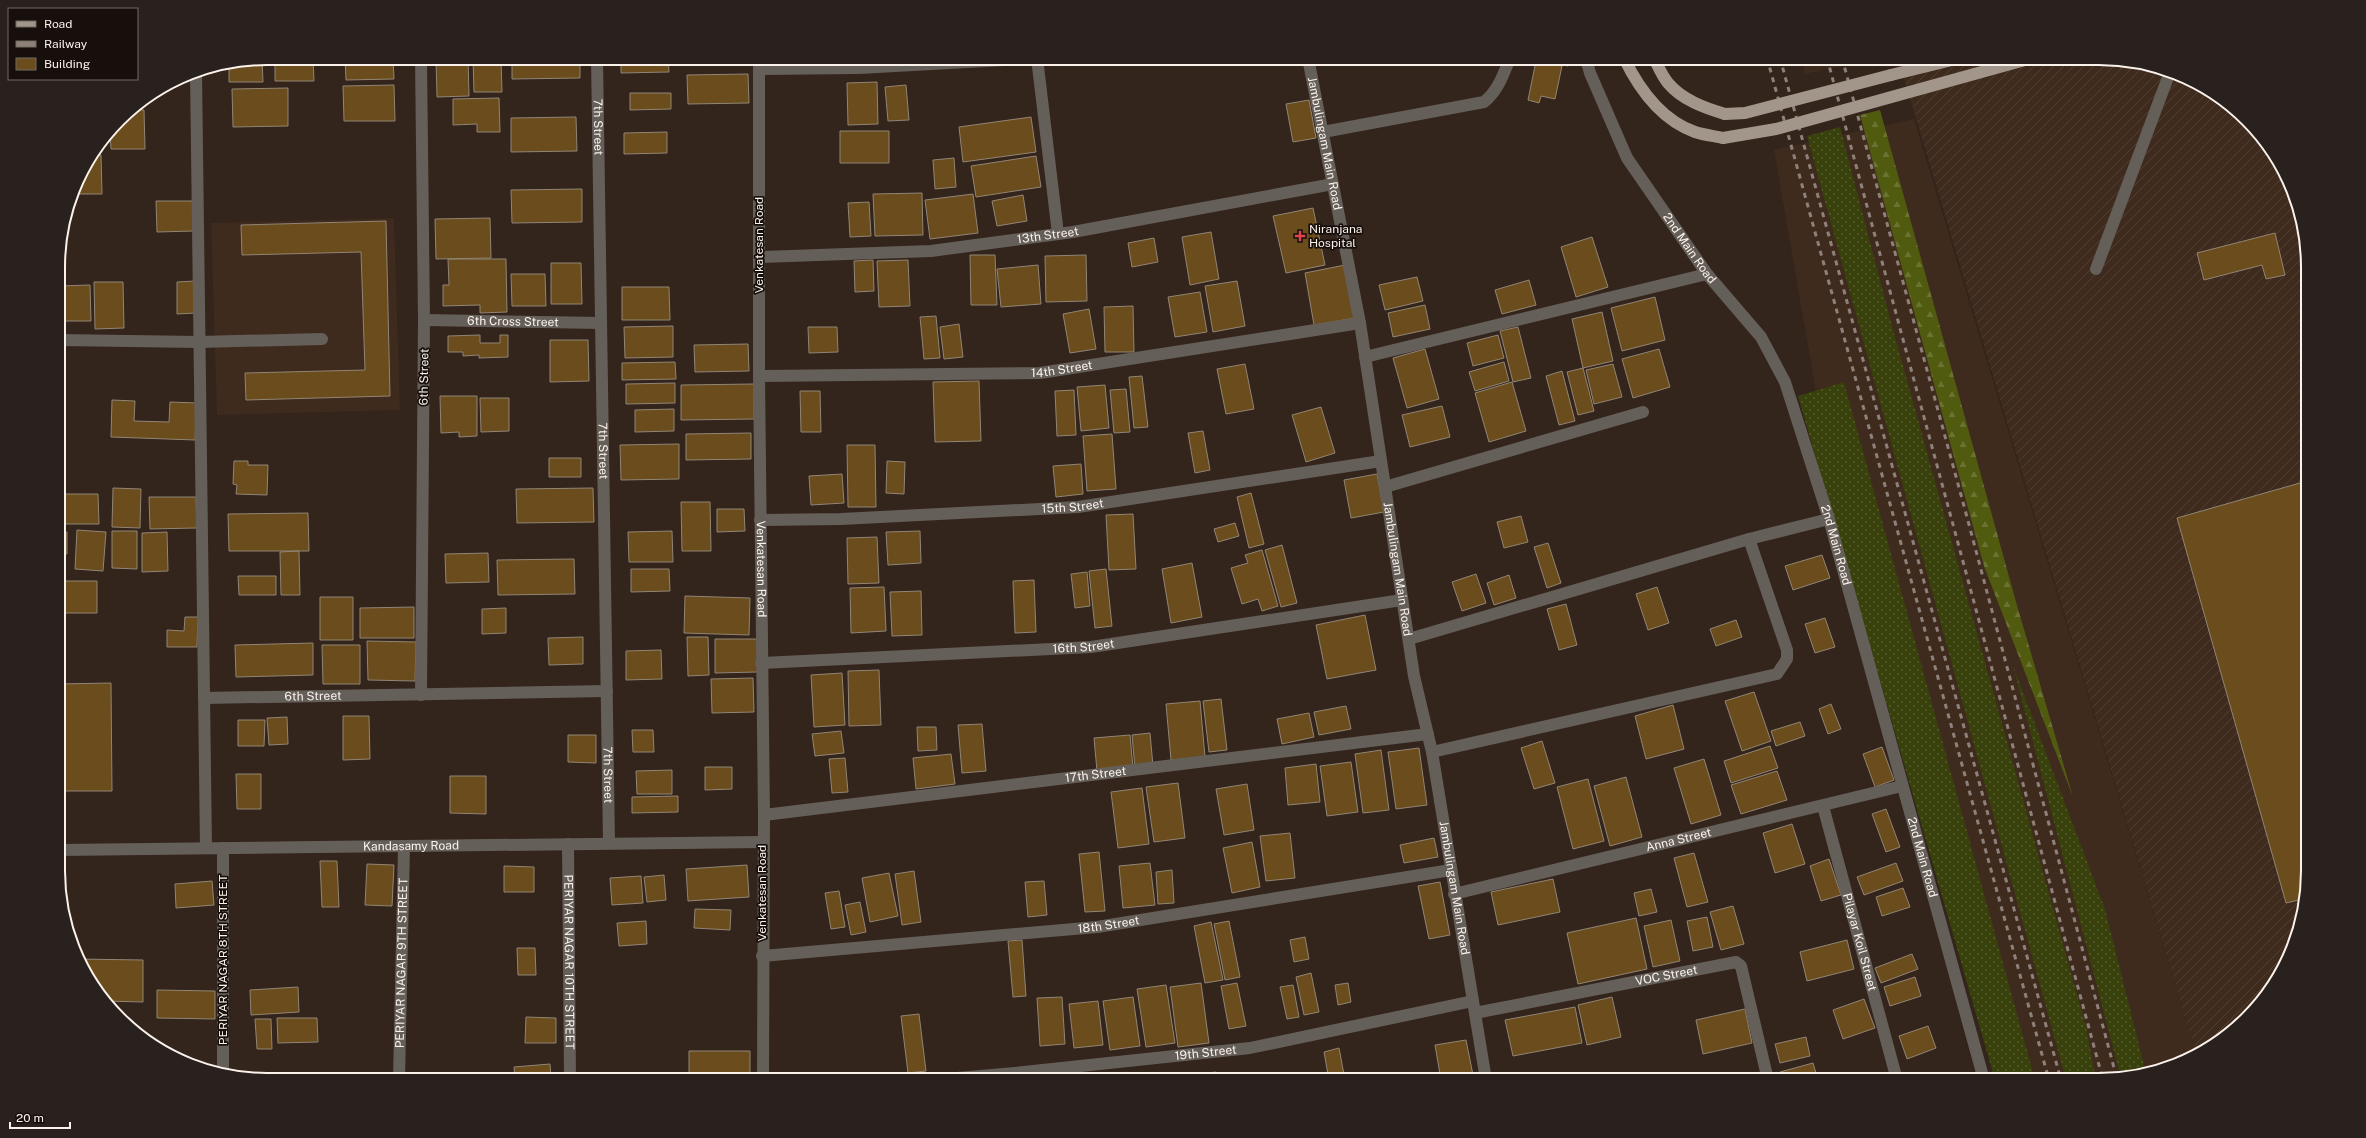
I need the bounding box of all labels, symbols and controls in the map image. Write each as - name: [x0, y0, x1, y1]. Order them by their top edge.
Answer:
- legend: [8, 8, 138, 80]
- text: Road: [44, 17, 72, 31]
- text: Railway: [44, 37, 88, 51]
- text: Building: [44, 57, 90, 71]
- street label: Jambulingam Main Road: [1305, 76, 1345, 211]
- street label: 7th Street: [591, 98, 605, 156]
- street label: Venkatesan Road: [752, 197, 766, 293]
- street label: 2nd Main Road: [1660, 210, 1719, 286]
- place label: Niranjana Hospital: [1309, 222, 1362, 250]
- street label: 13th Street: [1016, 224, 1080, 246]
- marker: Niranjana Hospital: [1294, 230, 1306, 242]
- street label: 6th Cross Street: [467, 314, 559, 329]
- street label: 6th Street: [417, 348, 432, 406]
- street label: 14th Street: [1031, 358, 1094, 380]
- street label: 7th Street: [596, 422, 610, 480]
- street label: 15th Street: [1041, 496, 1105, 516]
- street label: Jambulingam Main Road: [1380, 501, 1415, 637]
- street label: 2nd Main Road: [1818, 503, 1854, 587]
- street label: Venkatesan Road: [754, 521, 769, 617]
- street label: 16th Street: [1052, 637, 1116, 656]
- street label: 6th Street: [284, 689, 342, 704]
- street label: 7th Street: [601, 746, 615, 804]
- street label: 17th Street: [1064, 764, 1127, 785]
- street label: 2nd Main Road: [1905, 816, 1940, 899]
- street label: Jambulingam Main Road: [1436, 820, 1472, 956]
- street label: Anna Street: [1644, 825, 1713, 855]
- street label: Kandasamy Road: [363, 838, 459, 854]
- street label: Venkatesan Road: [755, 845, 769, 941]
- street label: PERIYAR NAGAR 10TH STREET: [561, 874, 577, 1050]
- street label: PERIYAR NAGAR 8TH STREET: [216, 875, 230, 1045]
- street label: PERIYAR NAGAR 9TH STREET: [393, 878, 410, 1048]
- street label: Pilayar Koil Street: [1840, 892, 1880, 993]
- street label: 18th Street: [1077, 913, 1141, 936]
- street label: VOC Street: [1634, 963, 1699, 989]
- street label: 19th Street: [1174, 1042, 1238, 1063]
- scale bar: [10, 1104, 70, 1130]
- text: 20 m: [16, 1111, 44, 1125]

